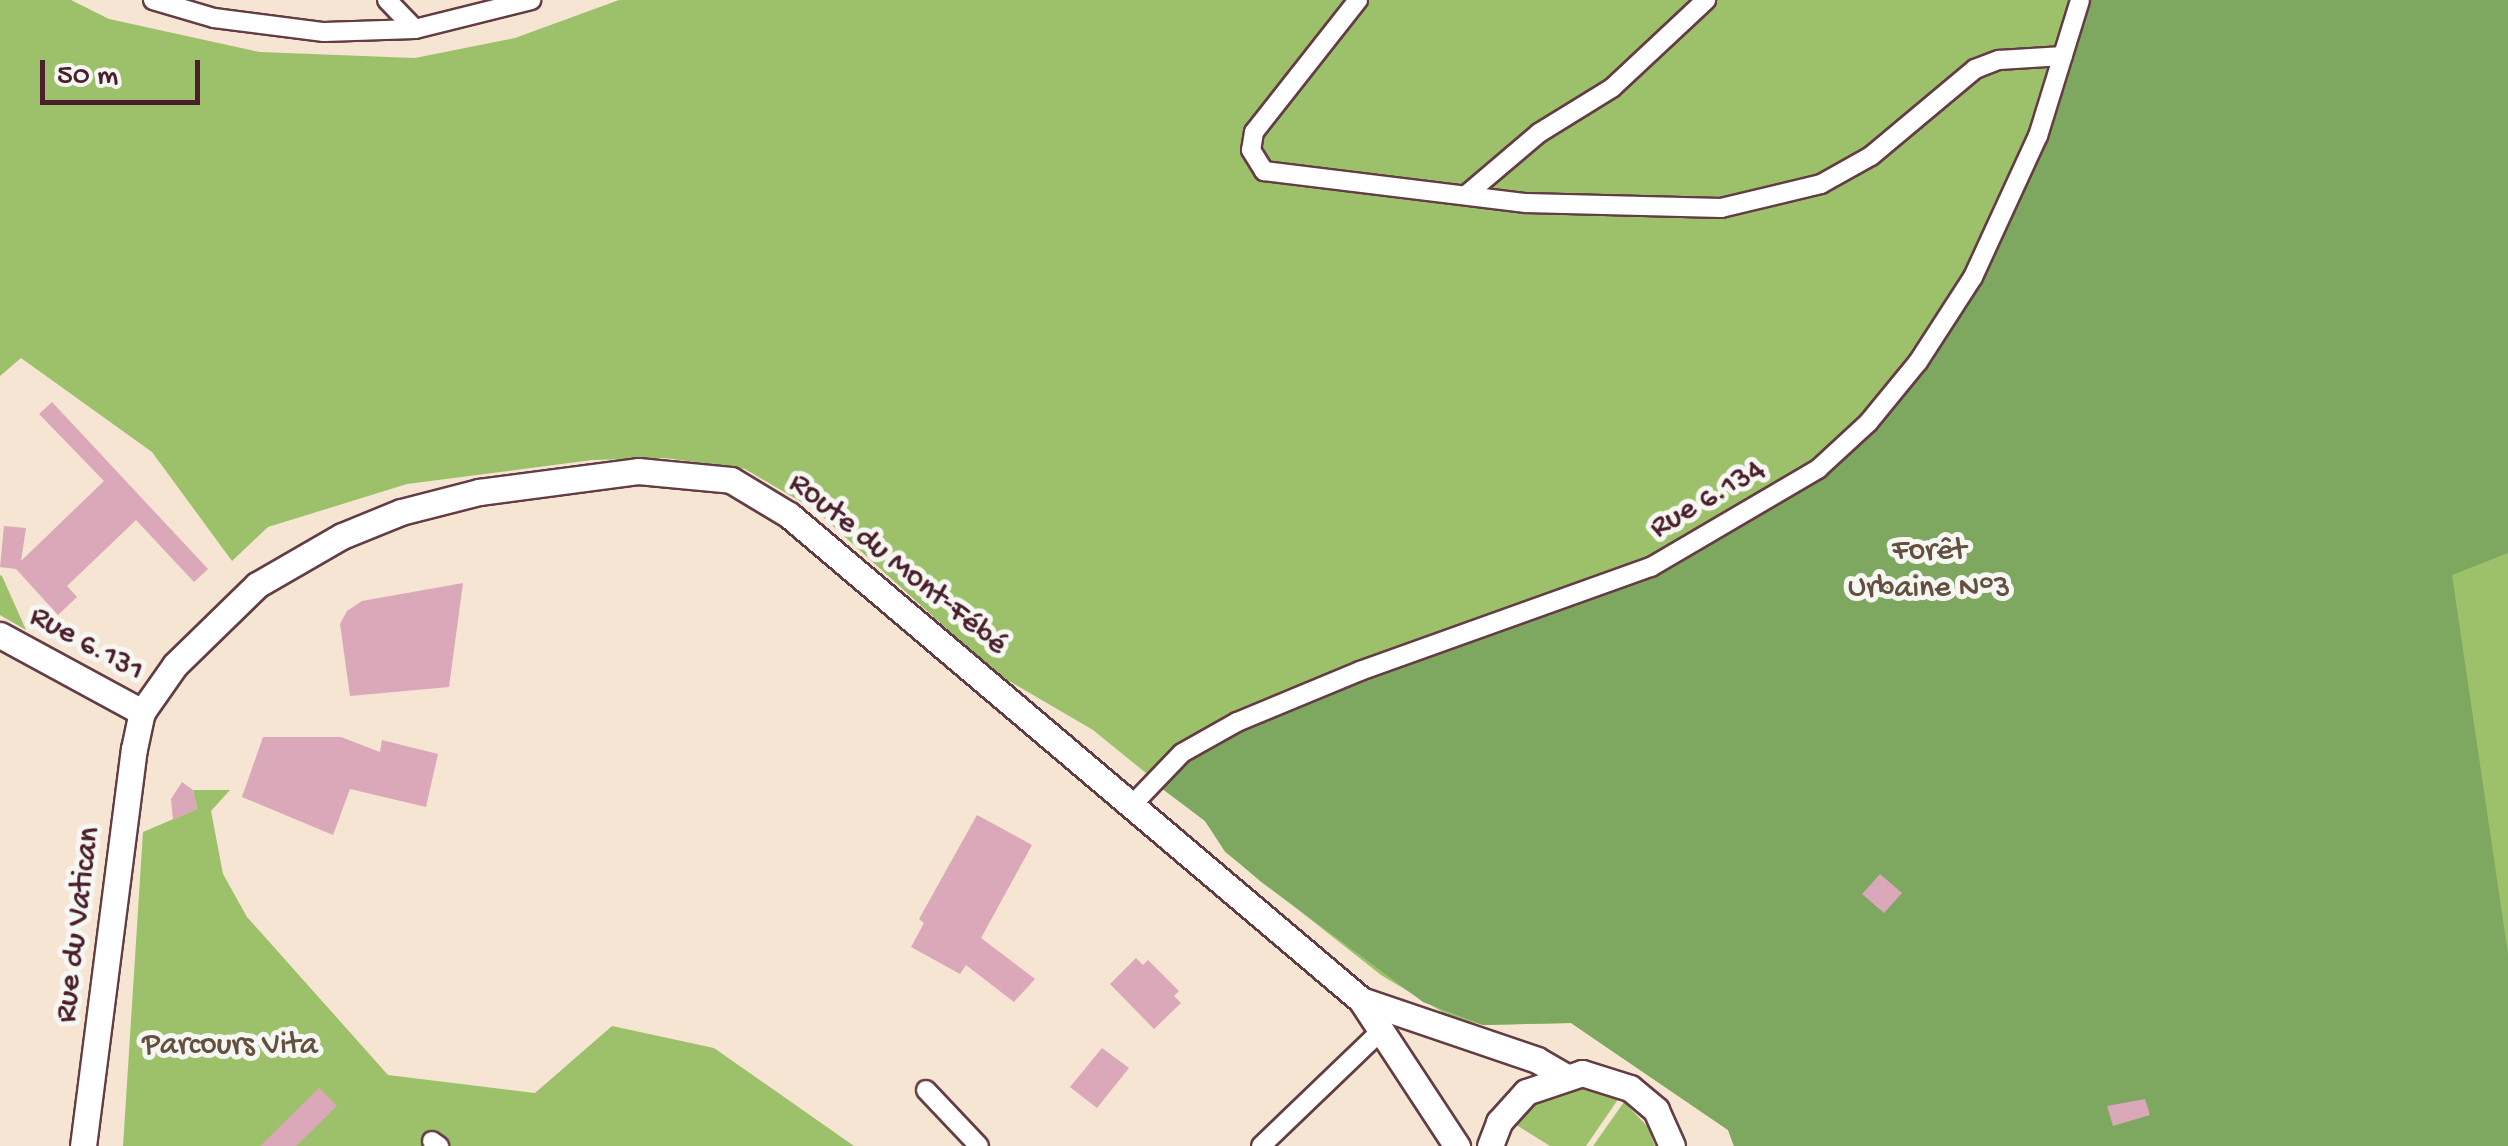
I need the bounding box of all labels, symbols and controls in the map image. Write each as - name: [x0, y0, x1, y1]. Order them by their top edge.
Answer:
- scale bar: [45, 40, 205, 102]
- text: 50 m: [57, 60, 118, 95]
- street label: Rue 6.134: [1643, 452, 1773, 548]
- street label: Route du Mont-Fébé: [780, 465, 1014, 665]
- park label: Forêt Urbaine N°3: [1848, 534, 2010, 609]
- street label: Rue 6.131: [22, 598, 150, 692]
- street label: Rue du Vatican: [48, 825, 110, 1025]
- park label: Parcours Vita: [142, 1027, 318, 1065]

